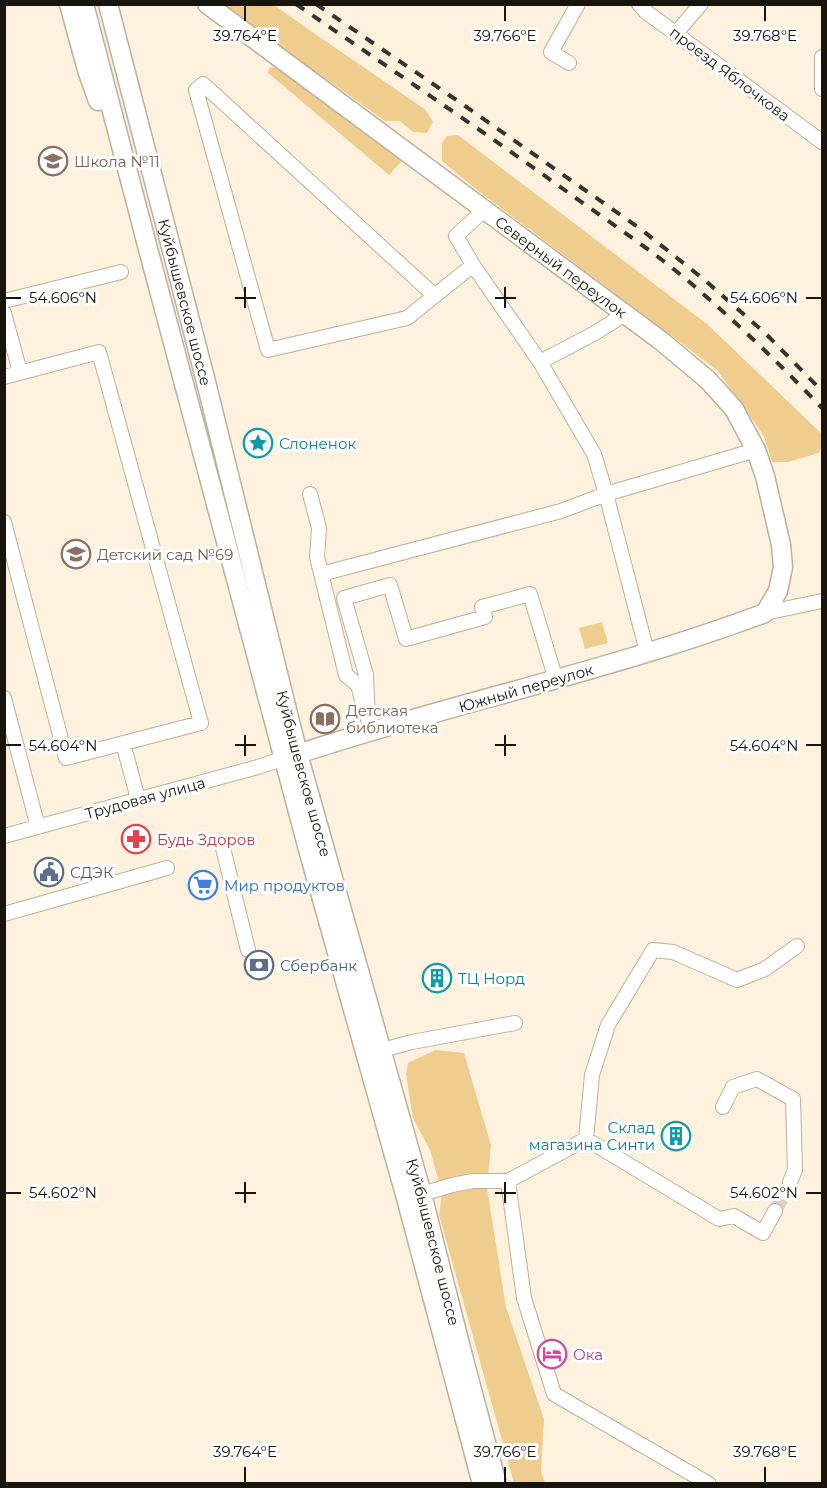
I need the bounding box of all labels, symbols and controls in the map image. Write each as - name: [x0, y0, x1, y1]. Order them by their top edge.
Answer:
- street label: проезд Яблочкова: [666, 23, 794, 125]
- text: 39.764°E: [213, 26, 277, 45]
- text: 39.766°E: [473, 26, 537, 45]
- text: 39.768°E: [733, 26, 797, 45]
- school or university icon: Школа №11: [37, 145, 69, 177]
- place label: Школа №11: [74, 152, 160, 171]
- street label: Северный переулок: [492, 212, 631, 322]
- street label: Куйбышевское шоссе: [155, 217, 216, 388]
- text: 54.606°N: [29, 288, 97, 307]
- text: 54.606°N: [730, 288, 798, 307]
- place icon: Слоненок: [242, 427, 274, 459]
- place label: Слоненок: [279, 434, 356, 453]
- school or university icon: Детский сад №69: [60, 538, 92, 570]
- place label: Детский сад №69: [97, 545, 233, 564]
- street label: Южный переулок: [456, 660, 596, 716]
- street label: Куйбышевское шоссе: [273, 688, 336, 859]
- place label: Детская библиотека: [346, 701, 438, 737]
- library icon: Детская библиотека: [309, 703, 341, 735]
- text: 54.604°N: [29, 736, 97, 755]
- text: 54.604°N: [730, 736, 798, 755]
- street label: Трудовая улица: [83, 773, 207, 823]
- pharmacy icon: Будь Здоров: [120, 823, 152, 855]
- place label: Будь Здоров: [157, 830, 255, 849]
- public building icon: СДЭК: [33, 856, 65, 888]
- place label: СДЭК: [70, 863, 114, 882]
- supermarket icon: Мир продуктов: [187, 869, 219, 901]
- place label: Мир продуктов: [224, 876, 345, 895]
- bank icon: Сбербанк: [243, 949, 275, 981]
- place label: Сбербанк: [280, 956, 357, 975]
- building icon: ТЦ Норд: [421, 962, 453, 994]
- place label: ТЦ Норд: [458, 969, 525, 988]
- place label: Склад магазина Синти: [529, 1118, 655, 1154]
- building icon: Склад магазина Синти: [660, 1120, 692, 1152]
- street label: Куйбышевское шоссе: [403, 1156, 464, 1327]
- text: 54.602°N: [29, 1183, 97, 1202]
- text: 54.602°N: [730, 1183, 798, 1202]
- hotel icon: Ока: [536, 1338, 568, 1370]
- place label: Ока: [573, 1345, 603, 1364]
- text: 39.764°E: [213, 1442, 277, 1461]
- text: 39.766°E: [473, 1442, 537, 1461]
- text: 39.768°E: [733, 1442, 797, 1461]

